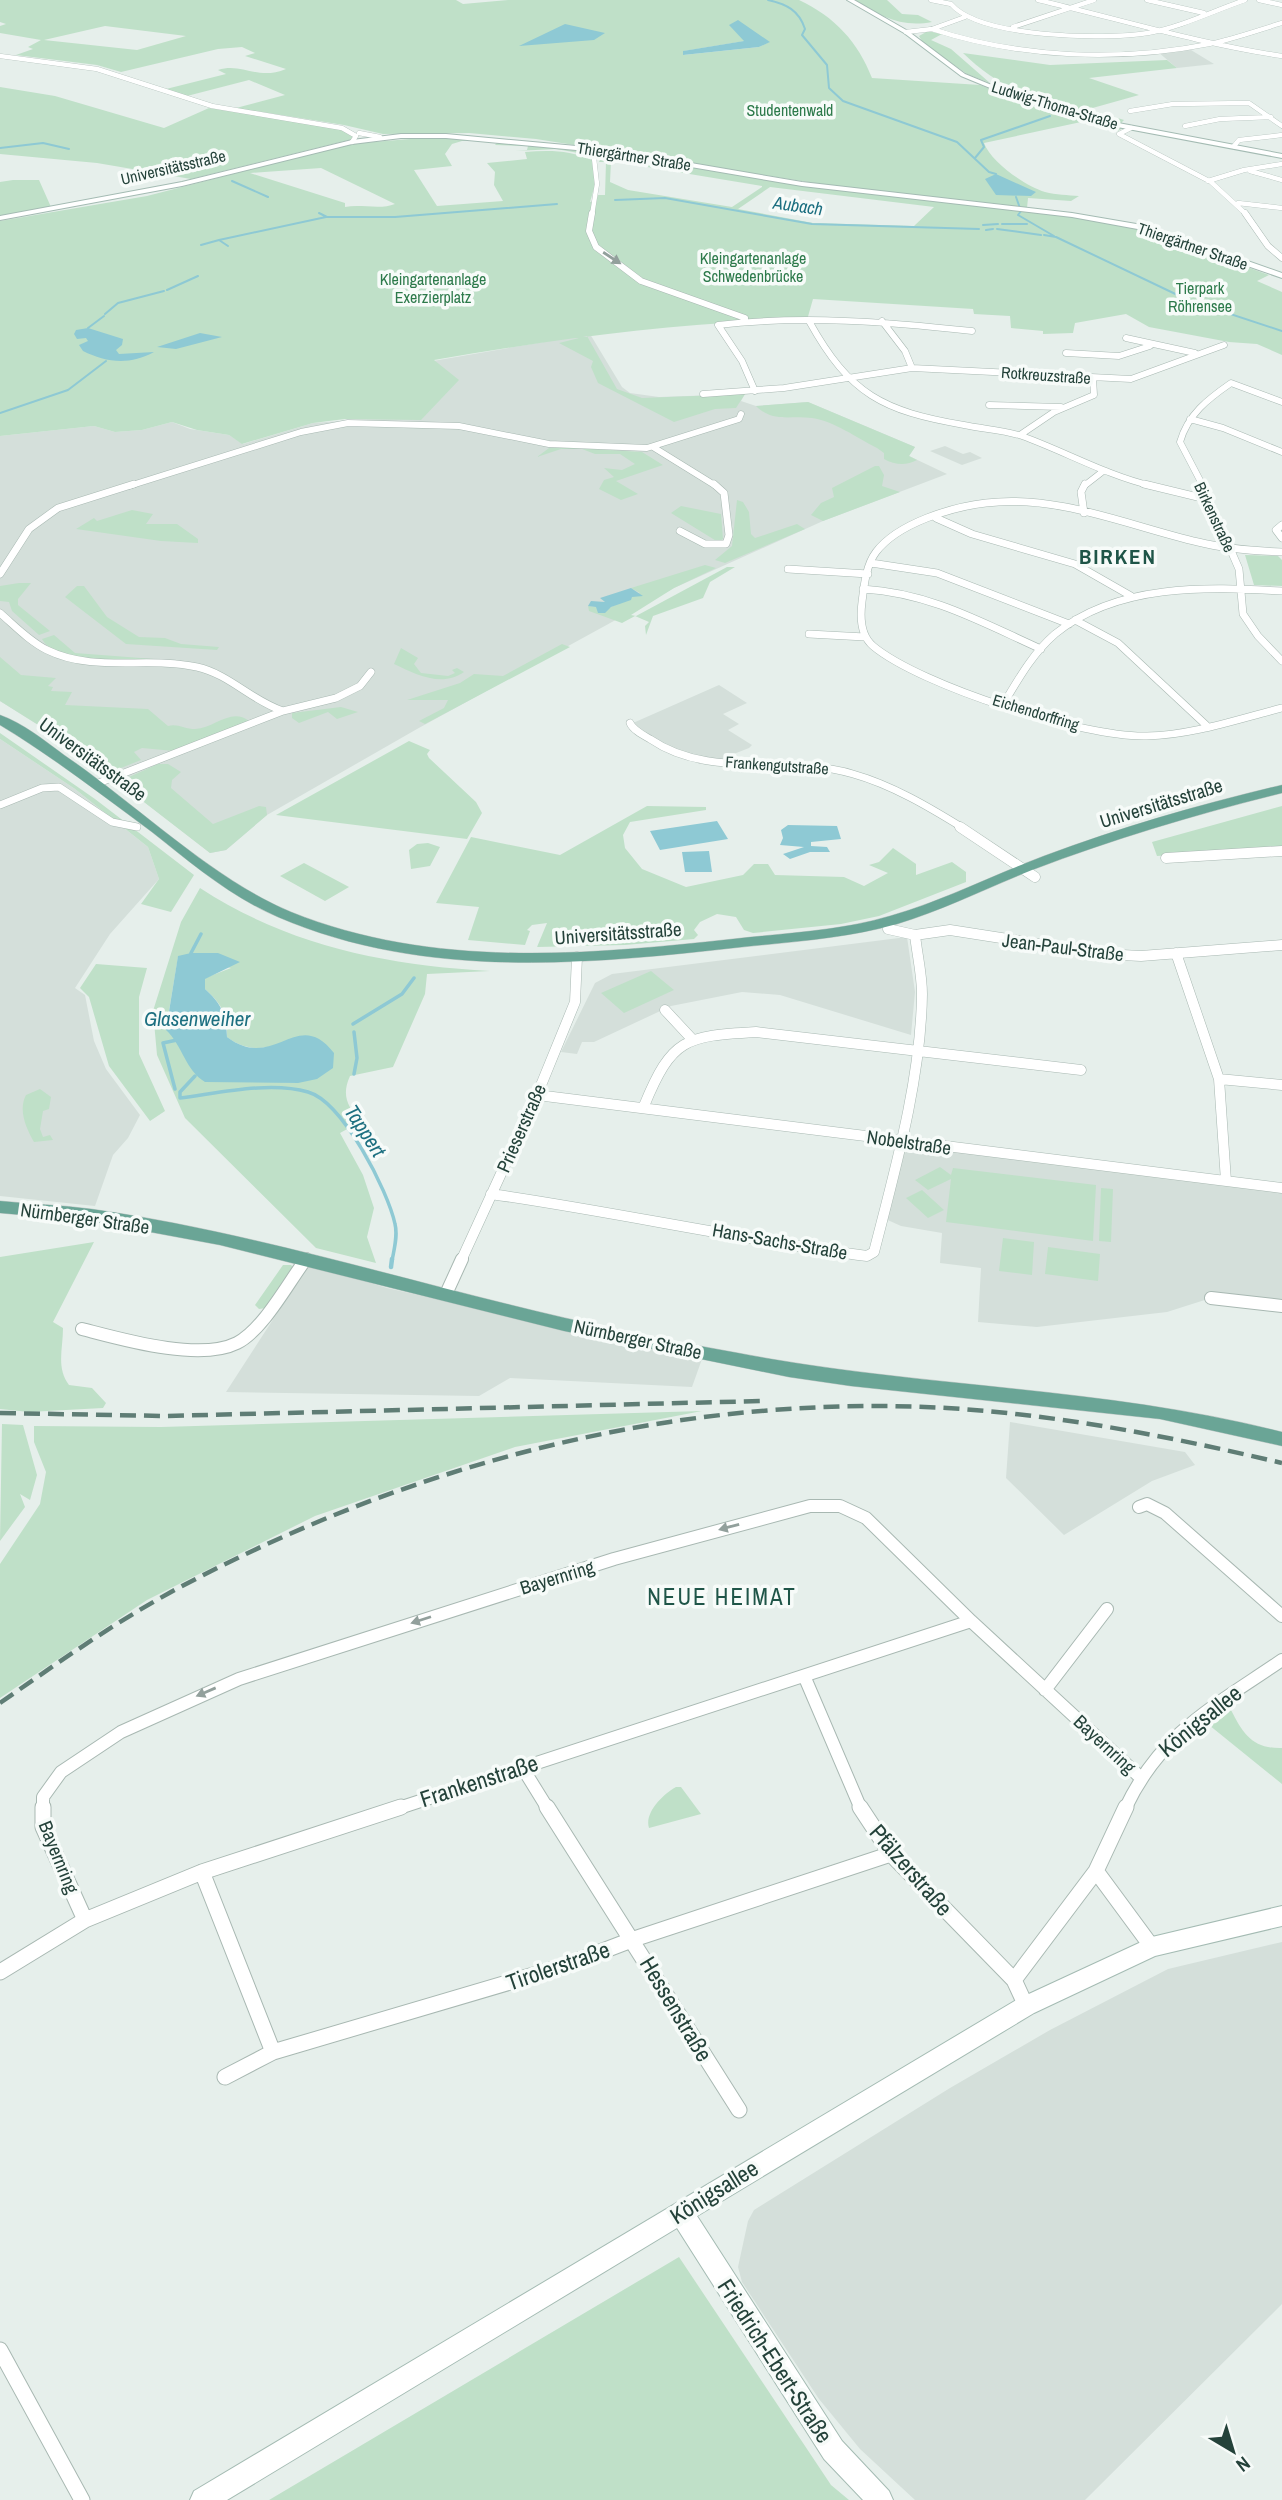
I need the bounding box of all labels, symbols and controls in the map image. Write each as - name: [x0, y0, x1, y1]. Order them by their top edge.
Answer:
- street label: Ludwig-Thoma-Straße: [989, 75, 1121, 135]
- park label: Studentenwald: [747, 99, 833, 121]
- street label: Thiergärtner Straße: [575, 136, 693, 176]
- street label: Universitätsstraße: [118, 144, 228, 190]
- water label: Aubach: [771, 190, 825, 221]
- street label: Thiergärtner Straße: [1135, 217, 1251, 275]
- park label: Kleingartenanlage Schwedenbrücke: [700, 247, 806, 287]
- one-way arrow: [603, 251, 622, 264]
- park label: Kleingartenanlage Exerzierplatz: [380, 268, 486, 308]
- park label: Tierpark Röhrensee: [1168, 277, 1232, 317]
- street label: Rotkreuzstraße: [1000, 361, 1092, 389]
- street label: Birkenstraße: [1189, 478, 1241, 556]
- district label: BIRKEN: [1079, 542, 1157, 571]
- street label: Eichendorffring: [990, 688, 1083, 736]
- street label: Universitätsstraße: [34, 711, 152, 807]
- street label: Frankengutstraße: [725, 750, 829, 780]
- street label: Universitätsstraße: [1096, 772, 1226, 834]
- street label: Universitätsstraße: [554, 916, 682, 950]
- street label: Jean-Paul-Straße: [1001, 927, 1125, 967]
- water label: Glasenweiher: [144, 1004, 251, 1033]
- street label: Prieserstraße: [490, 1080, 552, 1176]
- water label: Tappert: [338, 1099, 394, 1164]
- street label: Nobelstraße: [865, 1123, 953, 1161]
- street label: Nürnberger Straße: [19, 1196, 151, 1240]
- street label: Hans-Sachs-Straße: [710, 1216, 850, 1266]
- street label: Nürnberger Straße: [572, 1313, 704, 1365]
- one-way arrow: [718, 1522, 740, 1533]
- street label: Bayernring: [517, 1553, 598, 1601]
- district label: NEUE HEIMAT: [647, 1581, 797, 1612]
- one-way arrow: [411, 1615, 432, 1626]
- street label: Königsallee: [1152, 1678, 1248, 1764]
- one-way arrow: [195, 1687, 216, 1698]
- street label: Bayernring: [1068, 1709, 1142, 1780]
- street label: Frankenstraße: [416, 1747, 542, 1814]
- street label: Bayernring: [33, 1817, 85, 1898]
- street label: Pfälzerstraße: [863, 1817, 960, 1922]
- street label: Tirolerstraße: [502, 1933, 614, 1998]
- street label: Hessenstraße: [633, 1950, 720, 2067]
- street label: Königsallee: [664, 2152, 764, 2231]
- street label: Friedrich-Ebert-Straße: [711, 2273, 840, 2449]
- north arrow: [1198, 2416, 1268, 2486]
- text: N: [1231, 2451, 1256, 2478]

